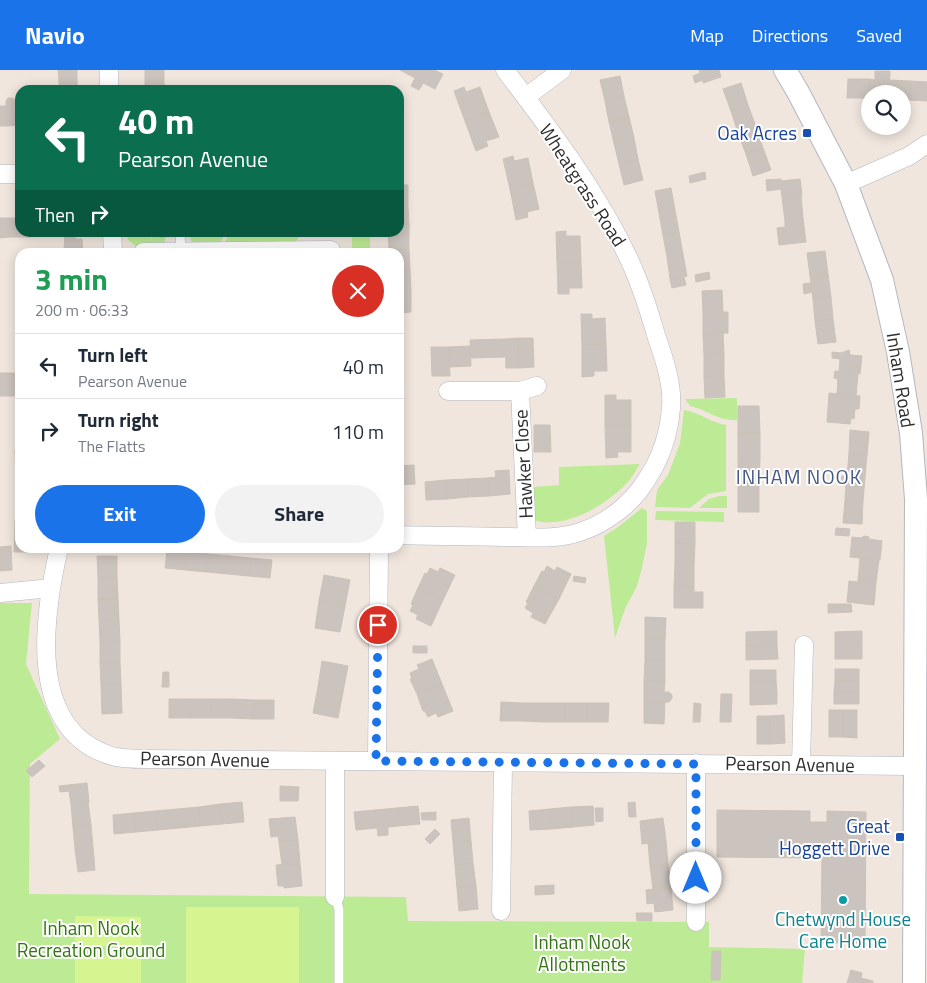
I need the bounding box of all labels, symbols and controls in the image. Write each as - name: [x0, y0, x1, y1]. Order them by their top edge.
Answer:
- text: Navio: [25, 17, 85, 53]
- text: Map: [690, 22, 724, 49]
- text: Directions: [752, 22, 828, 49]
- text: Saved: [856, 22, 902, 49]
- map controls: [861, 85, 911, 135]
- button: search: [861, 85, 911, 135]
- text: 40 m: [118, 94, 194, 148]
- icon: left: [35, 105, 100, 170]
- street label: Wheatgrass Road: [533, 117, 634, 252]
- place label: Oak Acres: [717, 118, 797, 147]
- marker: Oak Acres: [801, 127, 813, 139]
- text: Pearson Avenue: [118, 142, 268, 176]
- text: Then: [35, 200, 75, 229]
- icon: right: [85, 200, 113, 228]
- text: 3 min: [35, 256, 108, 302]
- button: close: [332, 265, 384, 317]
- text: 200 m · 06:33: [35, 298, 129, 322]
- street label: Inham Road: [880, 330, 923, 430]
- text: Turn left: [78, 340, 148, 369]
- icon: left: [35, 352, 63, 380]
- text: 40 m: [343, 352, 384, 381]
- text: Pearson Avenue: [78, 369, 187, 393]
- text: Turn right: [78, 405, 159, 434]
- street label: Hawker Close: [505, 409, 540, 519]
- icon: right: [35, 417, 63, 445]
- text: 110 m: [332, 417, 384, 446]
- text: The Flatts: [78, 434, 145, 458]
- district label: INHAM NOOK: [736, 461, 862, 492]
- button: Exit: [35, 485, 205, 543]
- button: Share: [215, 485, 384, 543]
- pin: [357, 604, 399, 646]
- icon: arrive: [364, 611, 392, 639]
- street label: Pearson Avenue: [140, 743, 270, 774]
- street label: Pearson Avenue: [725, 748, 855, 779]
- place label: Great Hoggett Drive: [779, 811, 890, 862]
- marker: Great Hoggett Drive: [894, 831, 906, 843]
- position arrow: [669, 851, 721, 903]
- marker: Chetwynd House Care Home: [837, 894, 849, 906]
- place label: Chetwynd House Care Home: [775, 904, 911, 955]
- park label: Inham Nook Recreation Ground: [17, 913, 165, 964]
- park label: Inham Nook Allotments: [534, 927, 630, 978]

